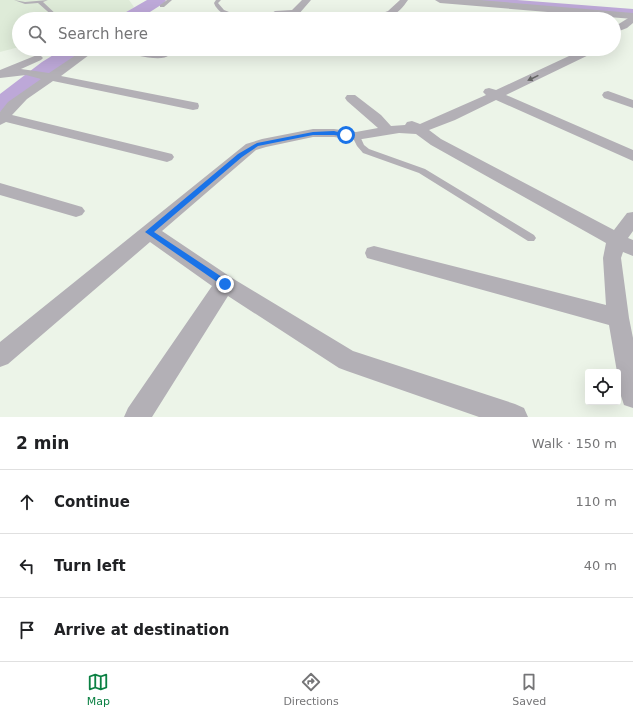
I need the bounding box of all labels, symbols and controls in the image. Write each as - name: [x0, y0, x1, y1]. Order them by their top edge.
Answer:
- search box: [12, 12, 621, 56]
- icon: search: [26, 23, 48, 45]
- text: Search here: [58, 25, 148, 43]
- one-way arrow: [527, 75, 539, 81]
- route start: [337, 126, 355, 144]
- route end: [216, 275, 234, 293]
- map controls: [585, 369, 621, 405]
- button: locate: [585, 369, 621, 405]
- text: 2 min: [16, 433, 69, 453]
- text: Walk · 150 m: [532, 436, 617, 451]
- icon: ahead: [16, 491, 38, 513]
- text: Continue: [54, 493, 130, 511]
- text: 110 m: [575, 494, 617, 509]
- icon: left: [16, 555, 38, 577]
- text: Turn left: [54, 557, 126, 575]
- text: 40 m: [584, 558, 617, 573]
- icon: arrive: [16, 619, 38, 641]
- text: Arrive at destination: [54, 621, 229, 639]
- tab: Map: [87, 671, 110, 708]
- tab: Directions: [283, 671, 339, 708]
- tab: Saved: [512, 671, 546, 708]

